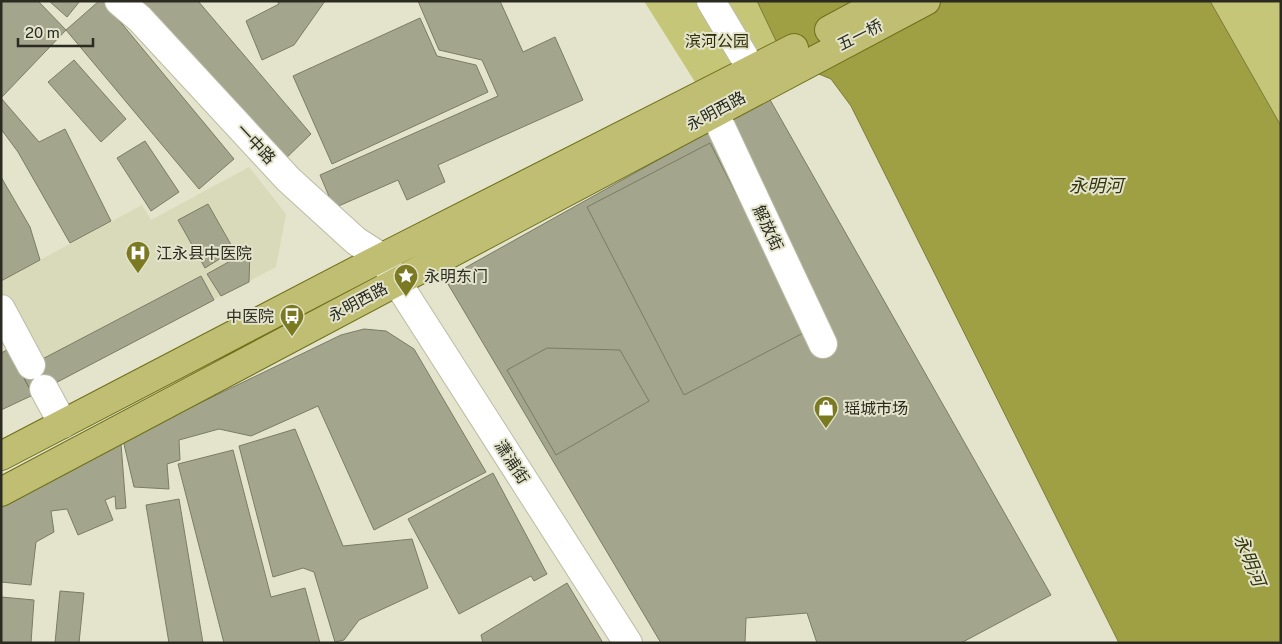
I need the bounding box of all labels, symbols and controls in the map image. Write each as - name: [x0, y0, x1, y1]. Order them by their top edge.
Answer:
- scale bar: [18, 15, 92, 47]
- street label: 五一桥: [834, 16, 886, 54]
- text: 20 m: [25, 24, 60, 41]
- park label: 滨河公园: [685, 32, 749, 51]
- street label: 永明西路: [683, 88, 749, 134]
- street label: 一中路: [233, 120, 279, 168]
- water label: 永明河: [1069, 175, 1126, 196]
- street label: 解放街: [749, 202, 787, 254]
- hospital icon: 江永县中医院: [125, 240, 151, 274]
- place label: 江永县中医院: [156, 244, 252, 263]
- place icon: 永明东门: [393, 263, 419, 297]
- place label: 永明东门: [424, 267, 488, 286]
- street label: 永明西路: [325, 279, 391, 325]
- bus stop icon: 中医院: [279, 303, 305, 337]
- place label: 中医院: [226, 307, 274, 326]
- shop icon: 瑶城市场: [813, 395, 839, 429]
- place label: 瑶城市场: [844, 399, 908, 418]
- street label: 潇浦街: [491, 437, 533, 487]
- water label: 永明河: [1230, 531, 1271, 592]

